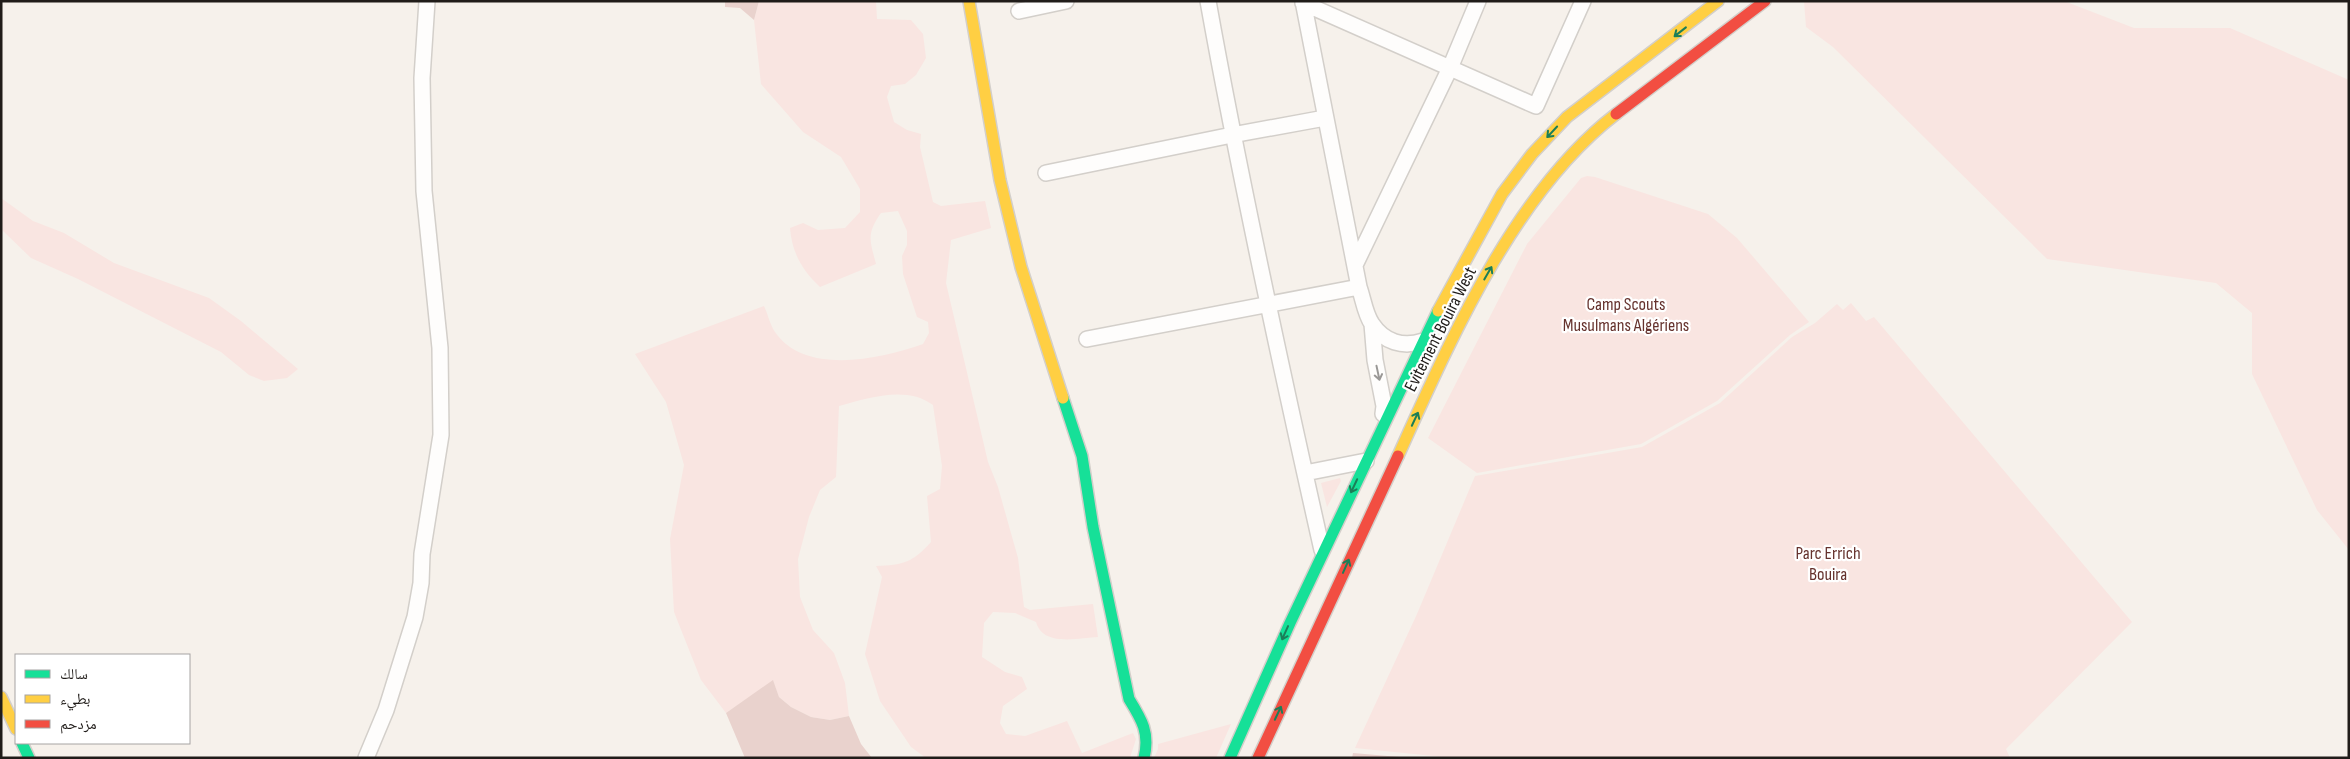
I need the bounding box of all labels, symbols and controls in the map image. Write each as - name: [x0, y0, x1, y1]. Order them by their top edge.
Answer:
- one-way arrow: [1674, 26, 1687, 37]
- one-way arrow: [1546, 125, 1558, 138]
- street label: Evitement Bouira West: [1400, 263, 1481, 395]
- one-way arrow: [1483, 266, 1493, 281]
- park label: Camp Scouts Musulmans Algériens: [1563, 294, 1689, 336]
- one-way arrow: [1374, 364, 1383, 380]
- one-way arrow: [1411, 412, 1421, 427]
- one-way arrow: [1349, 478, 1358, 493]
- park label: Parc Errich Bouira: [1795, 543, 1861, 585]
- one-way arrow: [1341, 559, 1351, 574]
- one-way arrow: [1280, 625, 1290, 640]
- legend: [15, 654, 190, 744]
- text: سالك: [60, 665, 88, 684]
- text: بطيء: [60, 690, 90, 711]
- one-way arrow: [1273, 706, 1283, 721]
- text: مزدحم: [60, 715, 97, 734]

